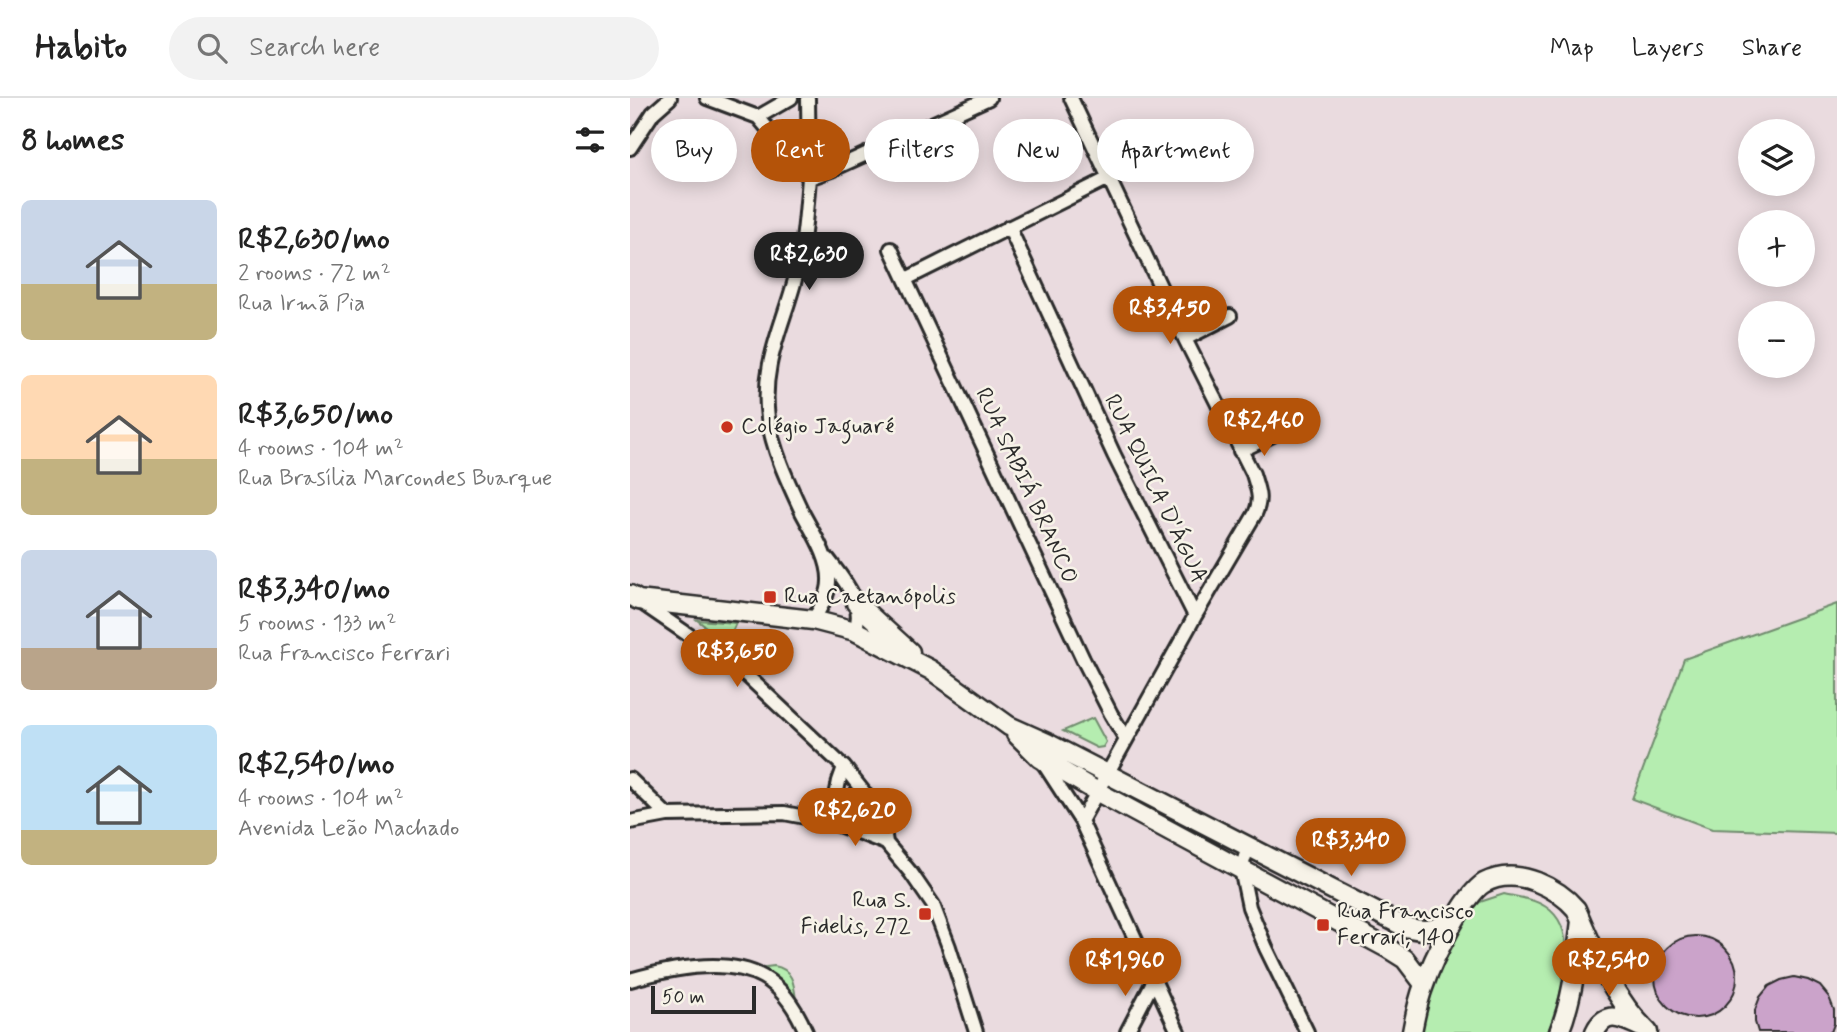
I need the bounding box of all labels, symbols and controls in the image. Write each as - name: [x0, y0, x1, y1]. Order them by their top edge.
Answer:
- search box: [169, 17, 659, 80]
- text: Habito: [35, 26, 127, 70]
- icon: search: [193, 29, 231, 67]
- text: Search here: [249, 31, 380, 65]
- text: Map: [1550, 33, 1594, 64]
- text: Layers: [1632, 33, 1704, 64]
- text: Share: [1742, 33, 1802, 64]
- chip: Buy: [651, 119, 737, 182]
- chip: Rent: [751, 119, 850, 182]
- chip: Filters: [864, 119, 979, 182]
- chip: New: [993, 119, 1083, 182]
- chip: Apartment: [1097, 119, 1254, 182]
- map controls: [1738, 119, 1815, 378]
- button: layers: [1738, 119, 1815, 196]
- text: 8 homes: [21, 121, 124, 160]
- icon: filters: [571, 121, 609, 159]
- button: +: [1738, 210, 1815, 287]
- text: R$2,630/mo: [238, 220, 390, 259]
- icon: home: [77, 228, 161, 312]
- pin: R$2,630: [744, 232, 874, 292]
- text: R$2,630: [770, 240, 848, 270]
- text: 2 rooms · 72 m²: [238, 259, 391, 289]
- pin: R$3,450: [1105, 286, 1235, 346]
- text: Rua Irmã Pia: [238, 289, 365, 319]
- text: R$3,450: [1129, 294, 1211, 324]
- button: −: [1738, 301, 1815, 378]
- street label: RUA SABIÁ BRANCO: [967, 383, 1085, 589]
- street label: RUA QUICA D'ÁGUA: [1096, 389, 1214, 589]
- text: R$3,650/mo: [238, 395, 393, 434]
- pin: R$2,460: [1199, 398, 1329, 458]
- icon: home: [77, 403, 161, 487]
- text: R$2,460: [1224, 406, 1304, 436]
- place label: Colégio Jaguaré: [741, 412, 894, 444]
- marker: Colégio Jaguaré: [719, 419, 735, 435]
- text: 4 rooms · 104 m²: [238, 434, 404, 464]
- text: Rua Brasília Marcondes Buarque: [238, 464, 552, 494]
- text: R$3,340/mo: [238, 570, 390, 609]
- icon: home: [77, 578, 161, 662]
- place label: Rua Caetanópolis: [784, 582, 956, 612]
- marker: Rua Caetanópolis: [762, 589, 778, 605]
- text: 5 rooms · 133 m²: [238, 609, 397, 639]
- pin: R$3,650: [672, 630, 802, 689]
- text: R$3,650: [697, 637, 777, 667]
- text: Rua Francisco Ferrari: [238, 639, 450, 669]
- text: R$2,540/mo: [238, 745, 395, 784]
- icon: home: [77, 753, 161, 837]
- text: 4 rooms · 104 m²: [238, 784, 404, 814]
- pin: R$2,620: [790, 788, 920, 848]
- text: R$2,620: [814, 796, 896, 826]
- text: Avenida Leão Machado: [238, 814, 459, 844]
- pin: R$3,340: [1286, 818, 1416, 878]
- text: R$3,340: [1312, 826, 1390, 856]
- place label: Rua S. Fidelis, 272: [801, 886, 911, 942]
- place label: Rua Francisco Ferrari, 140: [1337, 897, 1474, 953]
- marker: Rua S. Fidelis, 272: [917, 906, 933, 922]
- marker: Rua Francisco Ferrari, 140: [1315, 917, 1331, 933]
- pin: R$1,960: [1060, 939, 1190, 998]
- pin: R$2,540: [1544, 939, 1674, 998]
- text: R$1,960: [1085, 946, 1165, 976]
- text: R$2,540: [1568, 946, 1650, 976]
- scale bar: [651, 983, 756, 1015]
- text: 50 m: [662, 985, 705, 1010]

